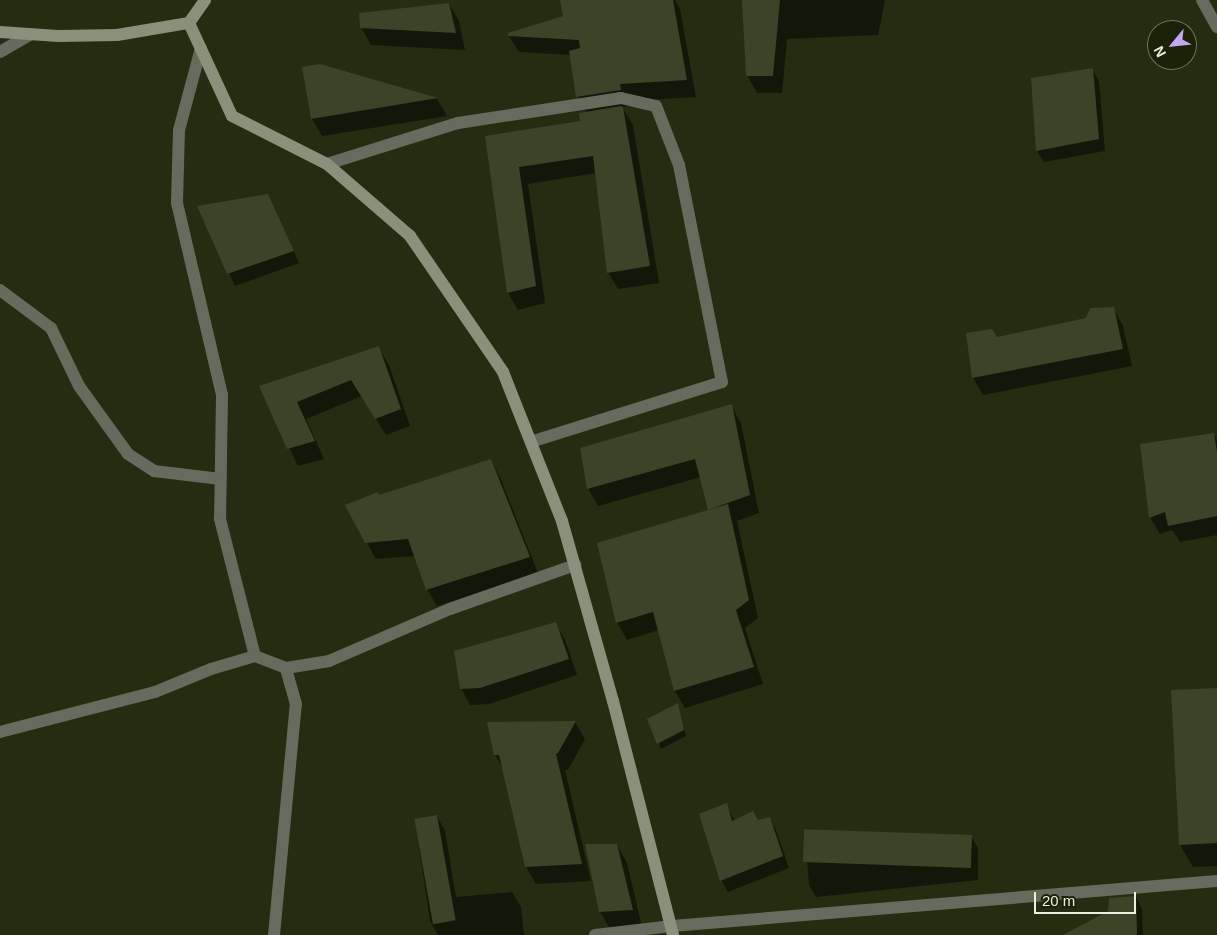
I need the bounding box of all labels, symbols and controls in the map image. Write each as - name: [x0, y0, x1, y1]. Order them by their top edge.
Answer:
- north arrow: [1147, 20, 1197, 70]
- text: N: [1150, 43, 1169, 60]
- scale bar: [1037, 882, 1140, 914]
- text: 20 m: [1042, 892, 1075, 909]

